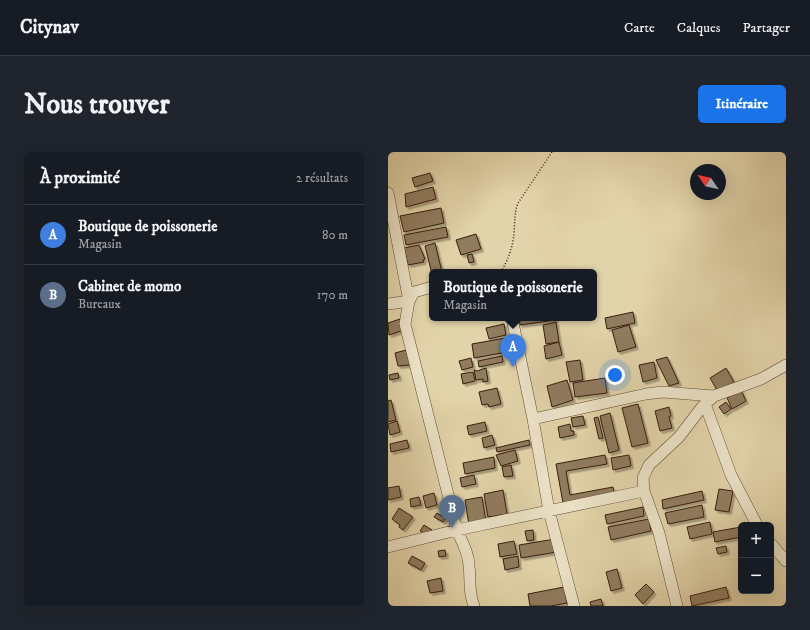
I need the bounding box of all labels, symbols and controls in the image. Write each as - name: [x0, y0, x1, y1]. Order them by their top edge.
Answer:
- text: Citynav: [20, 16, 79, 39]
- text: Carte: [624, 19, 655, 37]
- text: Calques: [677, 19, 720, 37]
- text: Partager: [742, 19, 790, 37]
- button: Itinéraire: [698, 85, 786, 123]
- text: Nous trouver: [24, 87, 170, 122]
- north arrow: [690, 164, 726, 200]
- text: À proximité: [40, 167, 120, 189]
- text: 2 résultats: [296, 170, 348, 186]
- text: Boutique de poissonerie: [78, 217, 217, 236]
- text: A: [49, 227, 57, 243]
- text: 80 m: [322, 227, 348, 243]
- text: Magasin: [78, 236, 122, 252]
- popup: [429, 269, 597, 321]
- text: Cabinet de momo: [78, 277, 181, 296]
- text: Boutique de poissonerie: [443, 278, 583, 297]
- text: B: [49, 287, 57, 303]
- text: 170 m: [317, 287, 348, 303]
- text: Bureaux: [78, 296, 121, 312]
- text: Magasin: [443, 297, 487, 313]
- pin: A: [500, 334, 526, 367]
- your location: [605, 365, 625, 385]
- pin: B: [439, 495, 465, 528]
- map controls: [738, 522, 774, 594]
- button: +: [738, 522, 774, 558]
- button: −: [738, 558, 774, 594]

